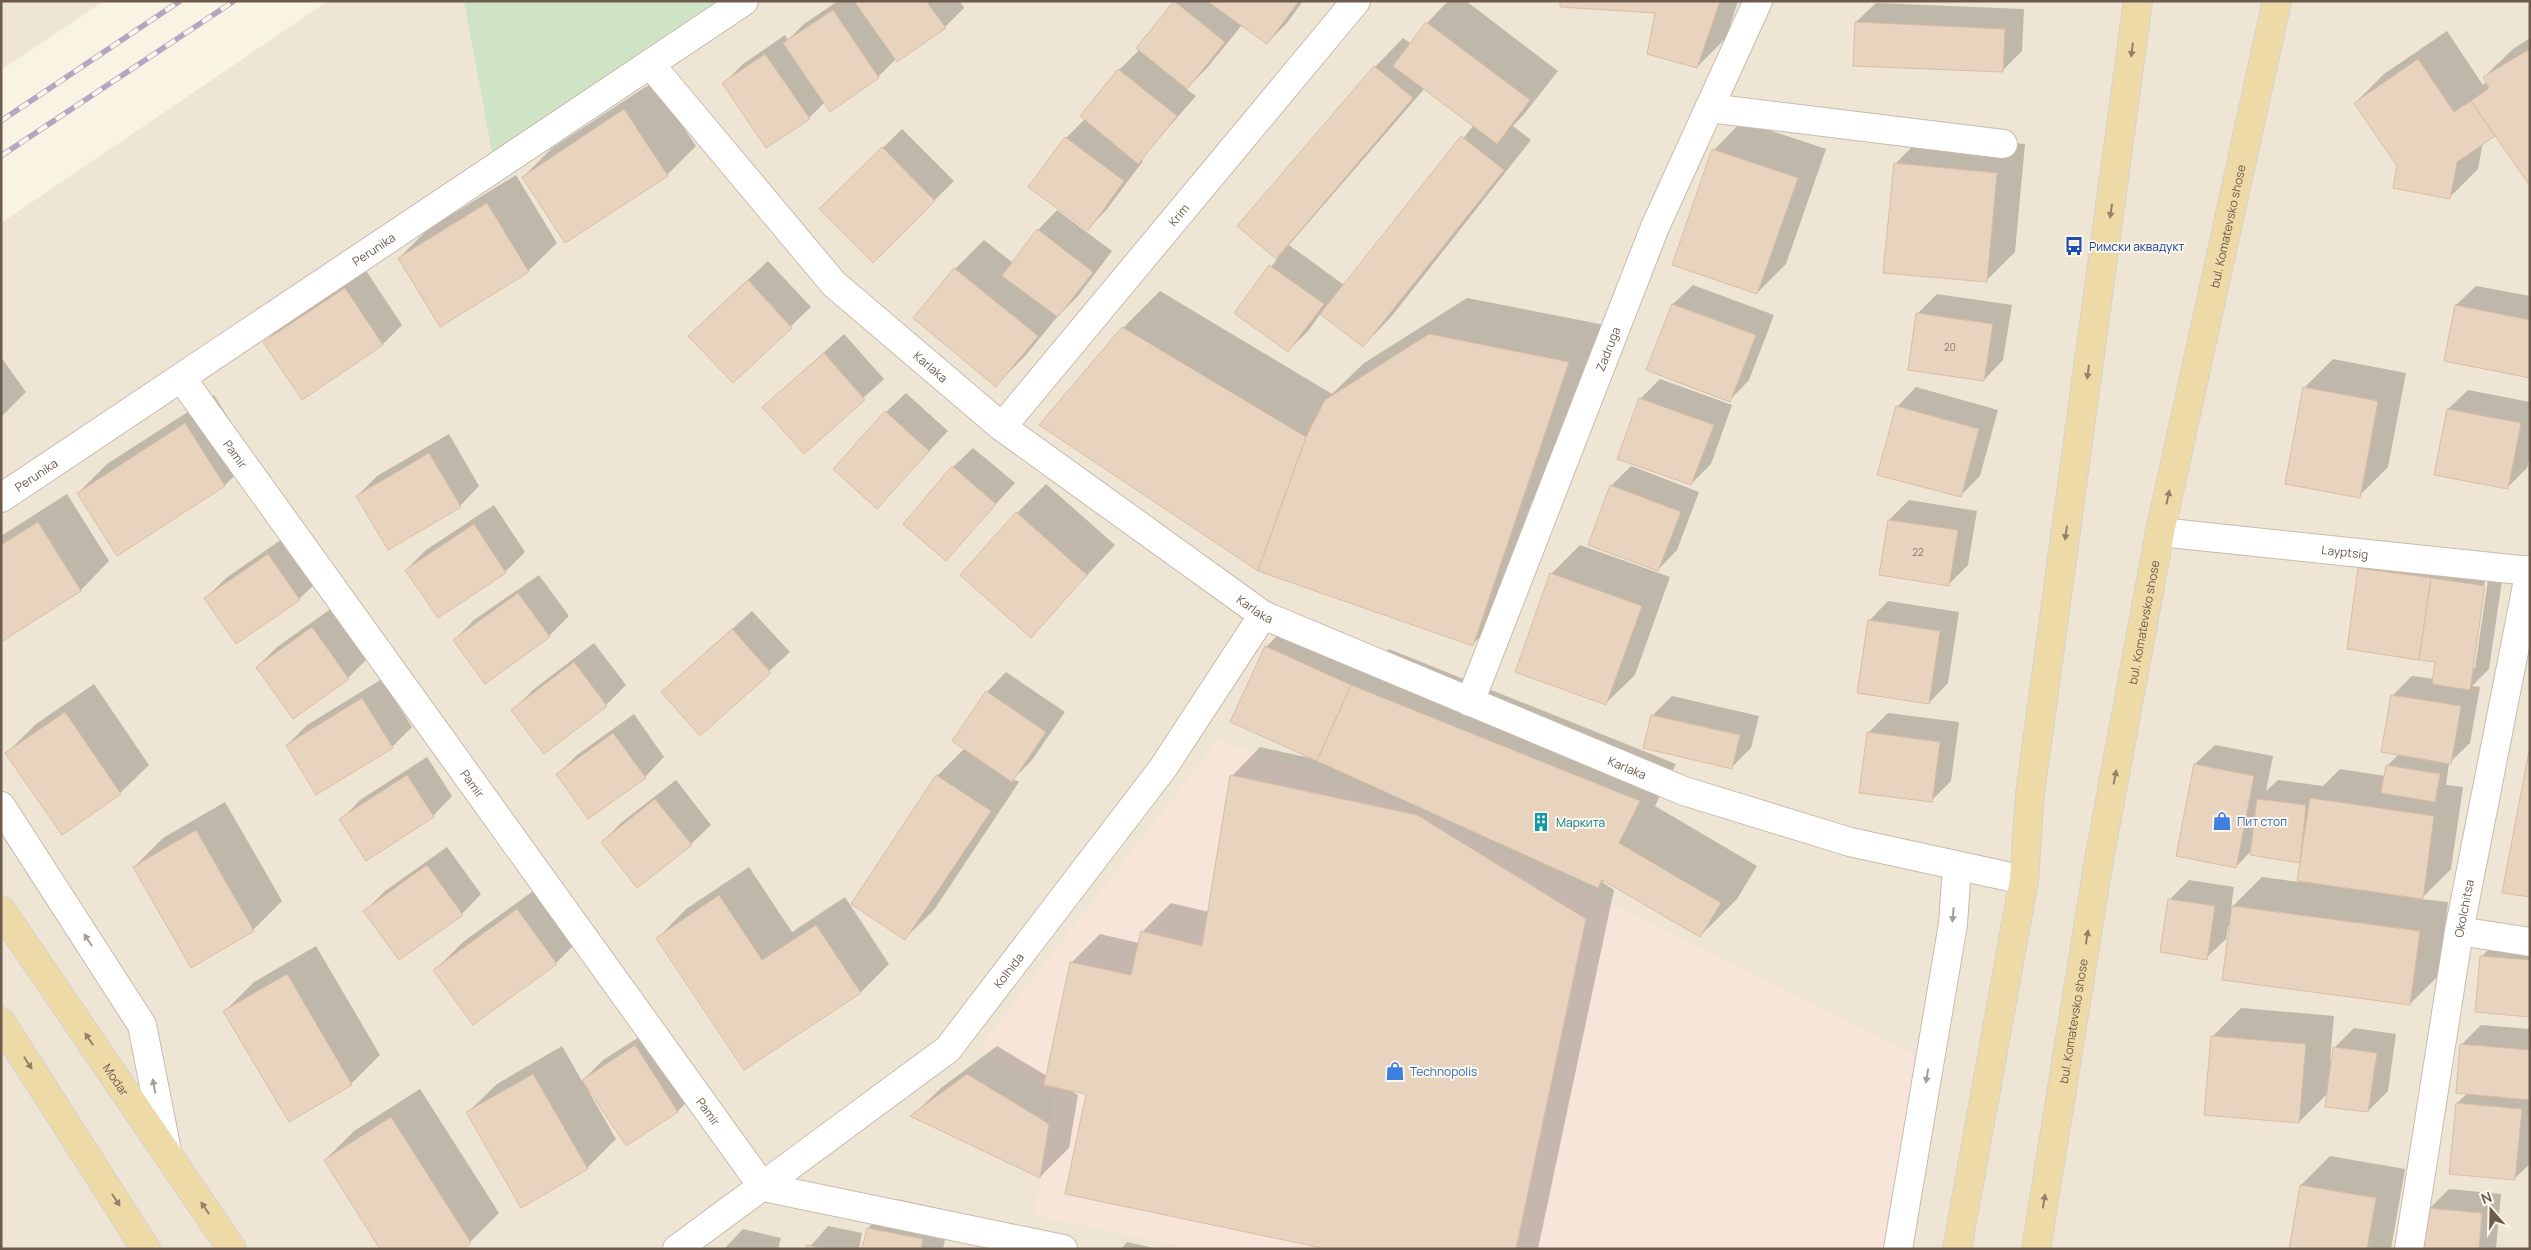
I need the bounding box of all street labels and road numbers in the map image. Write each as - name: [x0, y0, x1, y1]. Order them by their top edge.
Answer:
- street label: bul. Komatevsko shose: [2206, 163, 2249, 289]
- street label: Krim: [1164, 200, 1193, 230]
- street label: Perunika: [349, 228, 398, 269]
- street label: Zadruga: [1591, 324, 1624, 374]
- street label: Karlaka: [910, 347, 952, 386]
- street label: Pamir: [220, 436, 252, 472]
- street label: Perunika: [11, 454, 61, 495]
- street label: Layptsig: [2321, 541, 2369, 562]
- street label: bul. Komatevsko shose: [2123, 559, 2163, 686]
- street label: Karlaka: [1234, 590, 1276, 627]
- street label: Karlaka: [1606, 752, 1649, 783]
- street label: Pamir: [457, 766, 489, 801]
- street label: Okolchitsa: [2450, 878, 2477, 939]
- street label: Kolhida: [989, 949, 1027, 991]
- street label: bul. Komatevsko shose: [2054, 957, 2091, 1084]
- street label: Modar: [99, 1060, 134, 1099]
- street label: Pamir: [693, 1094, 725, 1129]

